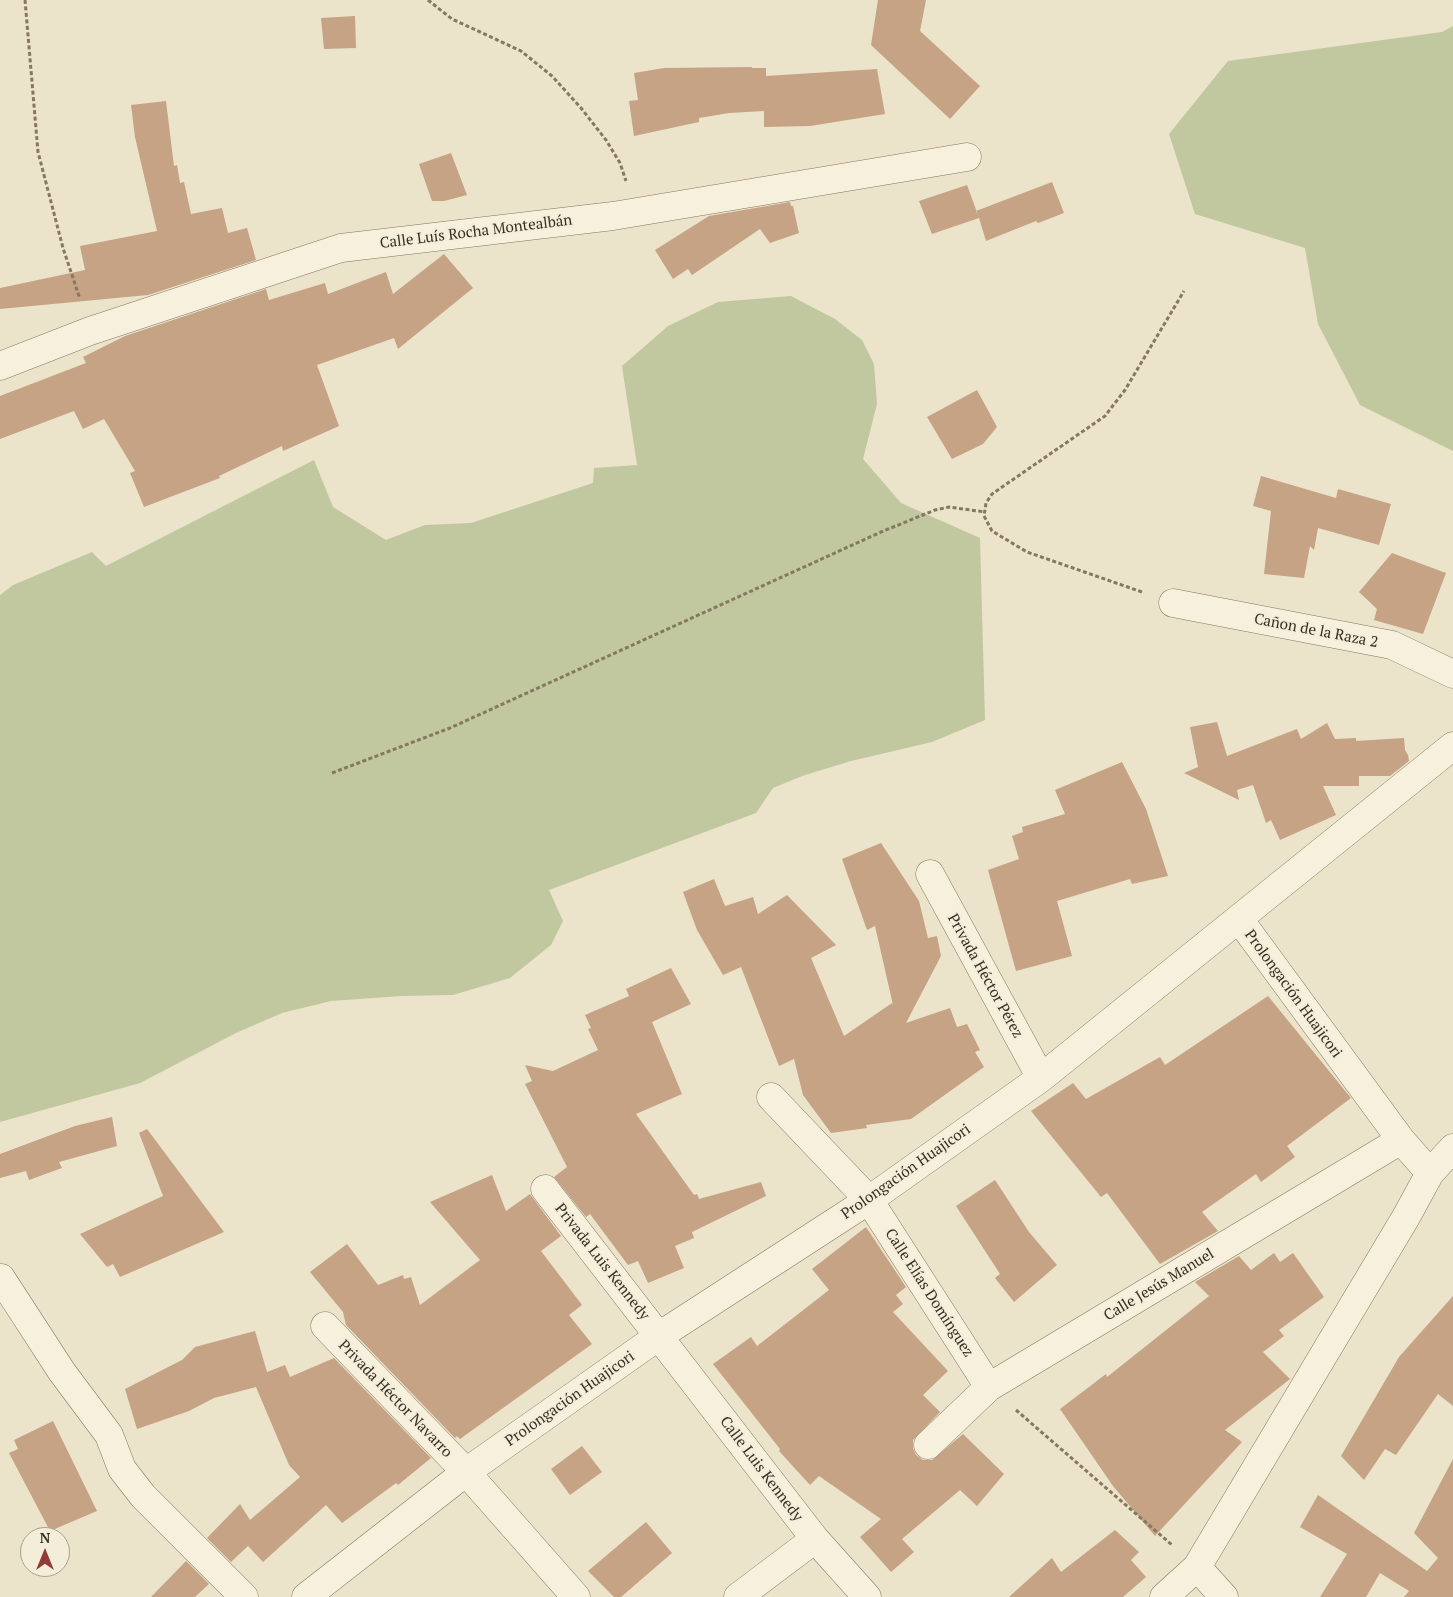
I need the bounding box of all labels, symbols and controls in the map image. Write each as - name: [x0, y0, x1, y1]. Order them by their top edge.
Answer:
- street label: Calle Luís Rocha Montealbán: [379, 211, 573, 253]
- street label: Cañon de la Raza 2: [1252, 610, 1380, 652]
- street label: Privada Héctor Pérez: [943, 911, 1027, 1041]
- street label: Prolongación Huajicori: [1241, 927, 1345, 1061]
- street label: Prolongación Huajicori: [838, 1121, 974, 1223]
- street label: Privada Luis Kennedy: [551, 1200, 653, 1324]
- street label: Calle Elías Domínguez: [881, 1225, 977, 1361]
- street label: Calle Jesús Manuel: [1101, 1245, 1217, 1325]
- street label: Privada Héctor Navarro: [334, 1337, 456, 1461]
- street label: Prolongación Huajicori: [502, 1348, 638, 1450]
- street label: Calle Luis Kennedy: [716, 1413, 806, 1525]
- north arrow: [20, 1527, 70, 1577]
- text: N: [40, 1528, 50, 1547]

